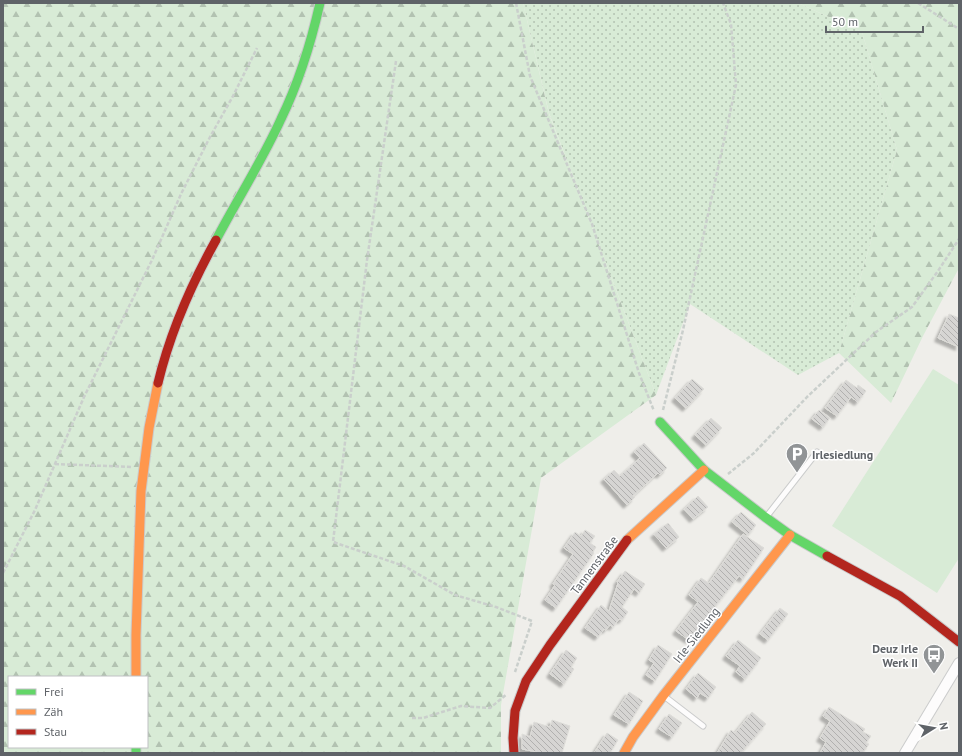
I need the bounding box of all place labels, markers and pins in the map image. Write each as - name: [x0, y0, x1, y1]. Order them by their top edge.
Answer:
- parking icon: Irlesiedlung: [784, 441, 810, 474]
- place label: Irlesiedlung: [812, 447, 873, 462]
- place label: Deuz Irle Werk II: [872, 641, 918, 670]
- bus stop icon: Deuz Irle Werk II: [921, 642, 947, 675]

